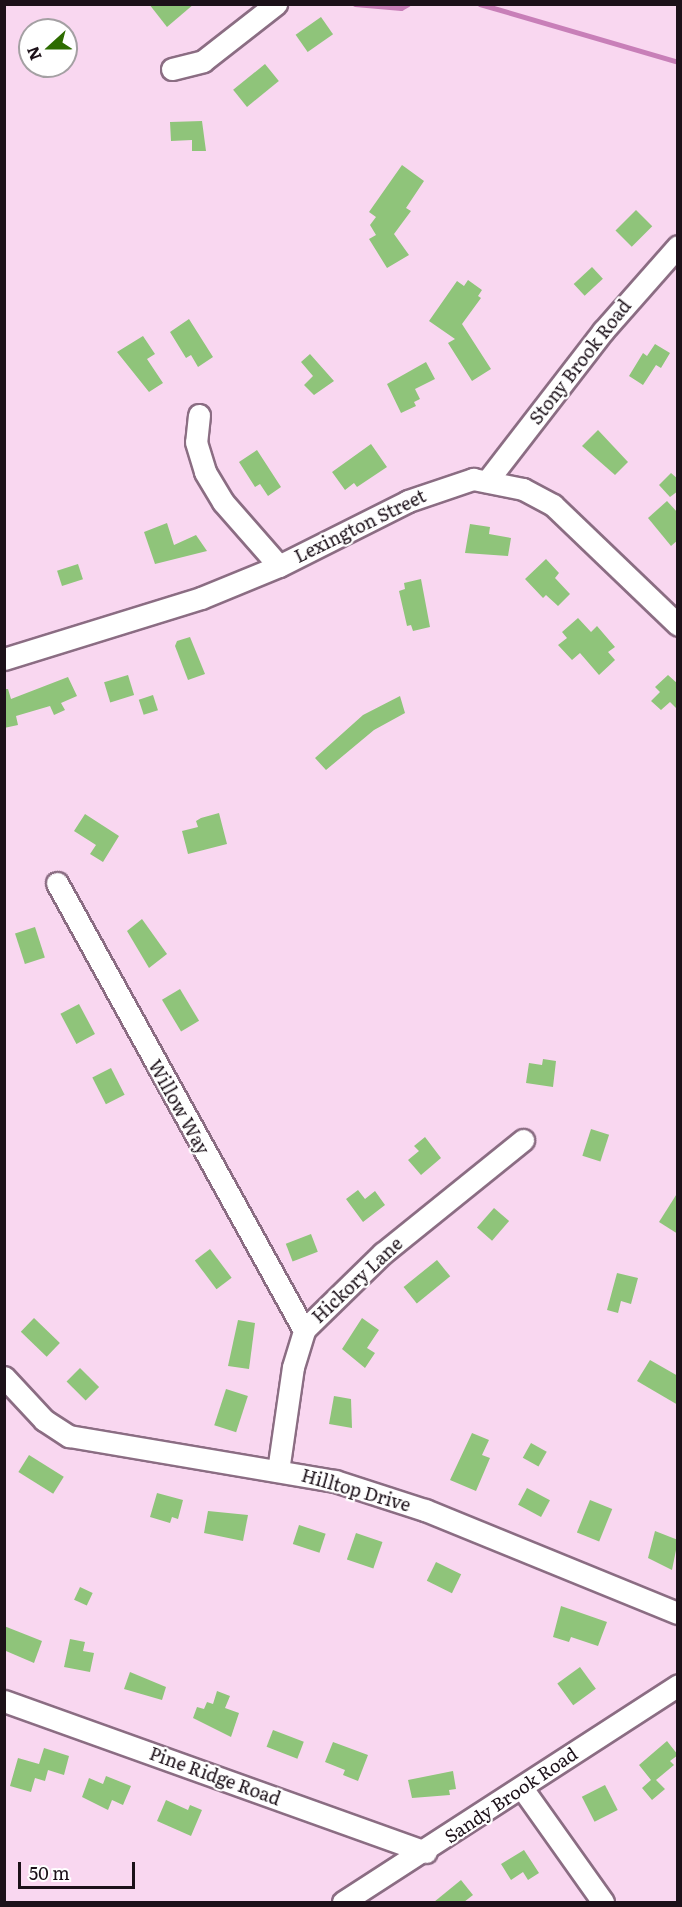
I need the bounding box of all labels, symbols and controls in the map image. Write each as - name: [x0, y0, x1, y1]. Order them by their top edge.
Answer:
- north arrow: [18, 18, 78, 78]
- text: N: [19, 43, 47, 64]
- street label: Stony Brook Road: [525, 295, 635, 429]
- street label: Lexington Street: [291, 485, 429, 567]
- street label: Willow Way: [144, 1056, 214, 1158]
- street label: Hickory Lane: [307, 1233, 407, 1327]
- street label: Hilltop Drive: [299, 1464, 413, 1516]
- street label: Pine Ridge Road: [146, 1742, 284, 1810]
- street label: Sandy Brook Road: [440, 1743, 582, 1847]
- scale bar: [21, 1850, 138, 1888]
- text: 50 m: [29, 1859, 70, 1886]

